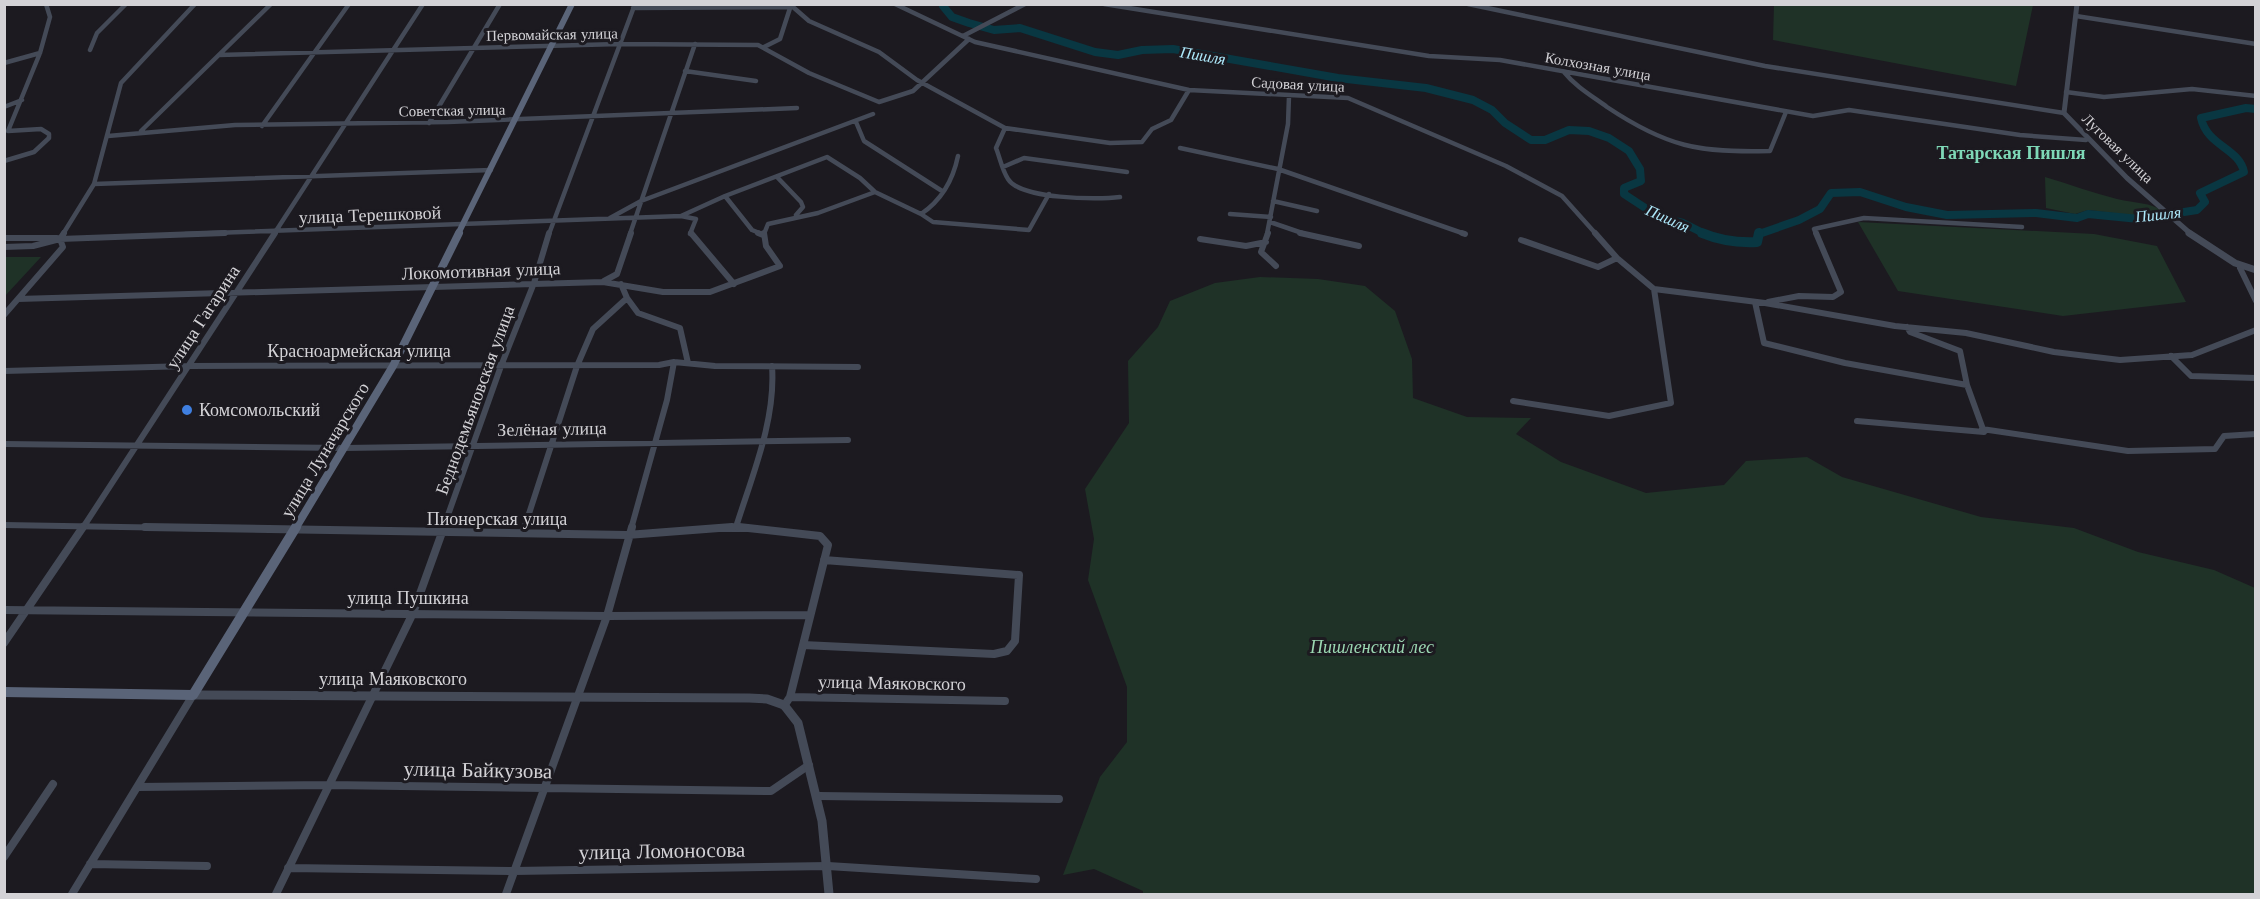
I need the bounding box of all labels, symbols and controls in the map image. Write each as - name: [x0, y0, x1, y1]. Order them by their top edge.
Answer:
- street label: Первомайская улица: [486, 23, 618, 45]
- water label: Пишля: [1178, 41, 1227, 69]
- street label: Колхозная улица: [1544, 47, 1653, 85]
- street label: Садовая улица: [1251, 72, 1346, 96]
- street label: Советская улица: [399, 100, 506, 120]
- street label: Луговая улица: [2078, 109, 2158, 187]
- district label: Татарская Пишля: [1936, 142, 2086, 164]
- water label: Пишля: [1642, 199, 1693, 236]
- street label: улица Терешковой: [298, 202, 442, 228]
- water label: Пишля: [2133, 202, 2182, 226]
- street label: Локомотивная улица: [401, 257, 561, 285]
- street label: улица Гагарина: [161, 261, 245, 373]
- street label: Беднодемьяновская улица: [431, 302, 519, 498]
- street label: Красноармейская улица: [267, 340, 451, 362]
- street label: улица Луначарского: [276, 378, 374, 522]
- place label: Комсомольский: [199, 399, 321, 421]
- marker: Комсомольский: [180, 403, 194, 417]
- street label: Зелёная улица: [497, 417, 607, 441]
- street label: Пионерская улица: [427, 508, 567, 530]
- street label: улица Пушкина: [347, 587, 469, 609]
- park label: Пишленский лес: [1309, 636, 1434, 658]
- street label: улица Маяковского: [319, 668, 467, 690]
- street label: улица Маяковского: [818, 671, 966, 695]
- street label: улица Байкузова: [404, 756, 553, 784]
- street label: улица Ломоносова: [579, 837, 746, 865]

